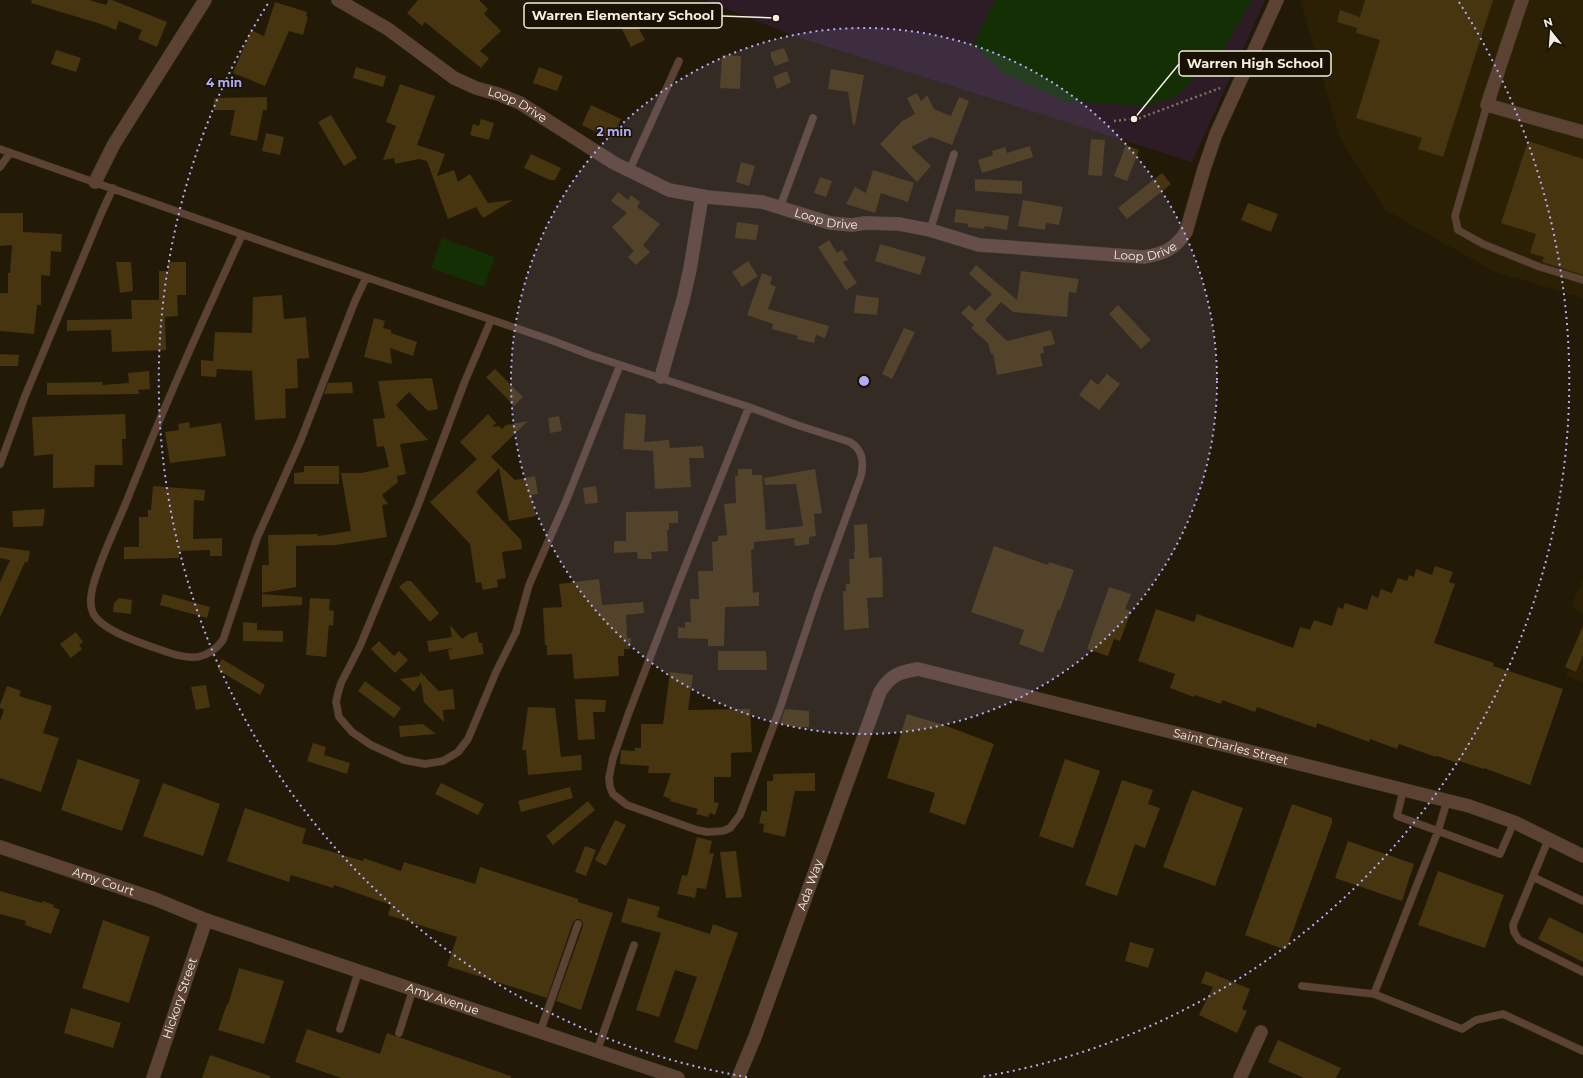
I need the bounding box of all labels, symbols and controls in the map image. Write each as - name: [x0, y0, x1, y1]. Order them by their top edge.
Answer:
- callout: Warren Elementary School: [524, 3, 722, 28]
- text: Warren Elementary School: [532, 7, 714, 23]
- north arrow: [1531, 12, 1571, 52]
- text: N: [1542, 14, 1554, 30]
- callout: Warren High School: [1179, 51, 1331, 76]
- text: Warren High School: [1187, 55, 1323, 71]
- text: 4 min: [206, 75, 242, 90]
- street label: Loop Drive: [486, 84, 550, 125]
- text: 2 min: [597, 124, 631, 139]
- street label: Loop Drive: [793, 204, 859, 232]
- street label: Loop Drive: [1113, 238, 1180, 264]
- centre of rings: [857, 374, 871, 388]
- street label: Saint Charles Street: [1172, 725, 1290, 768]
- street label: Ada Way: [794, 857, 826, 912]
- street label: Amy Court: [71, 864, 137, 899]
- street label: Hickory Street: [159, 955, 200, 1041]
- street label: Amy Avenue: [404, 979, 481, 1018]

